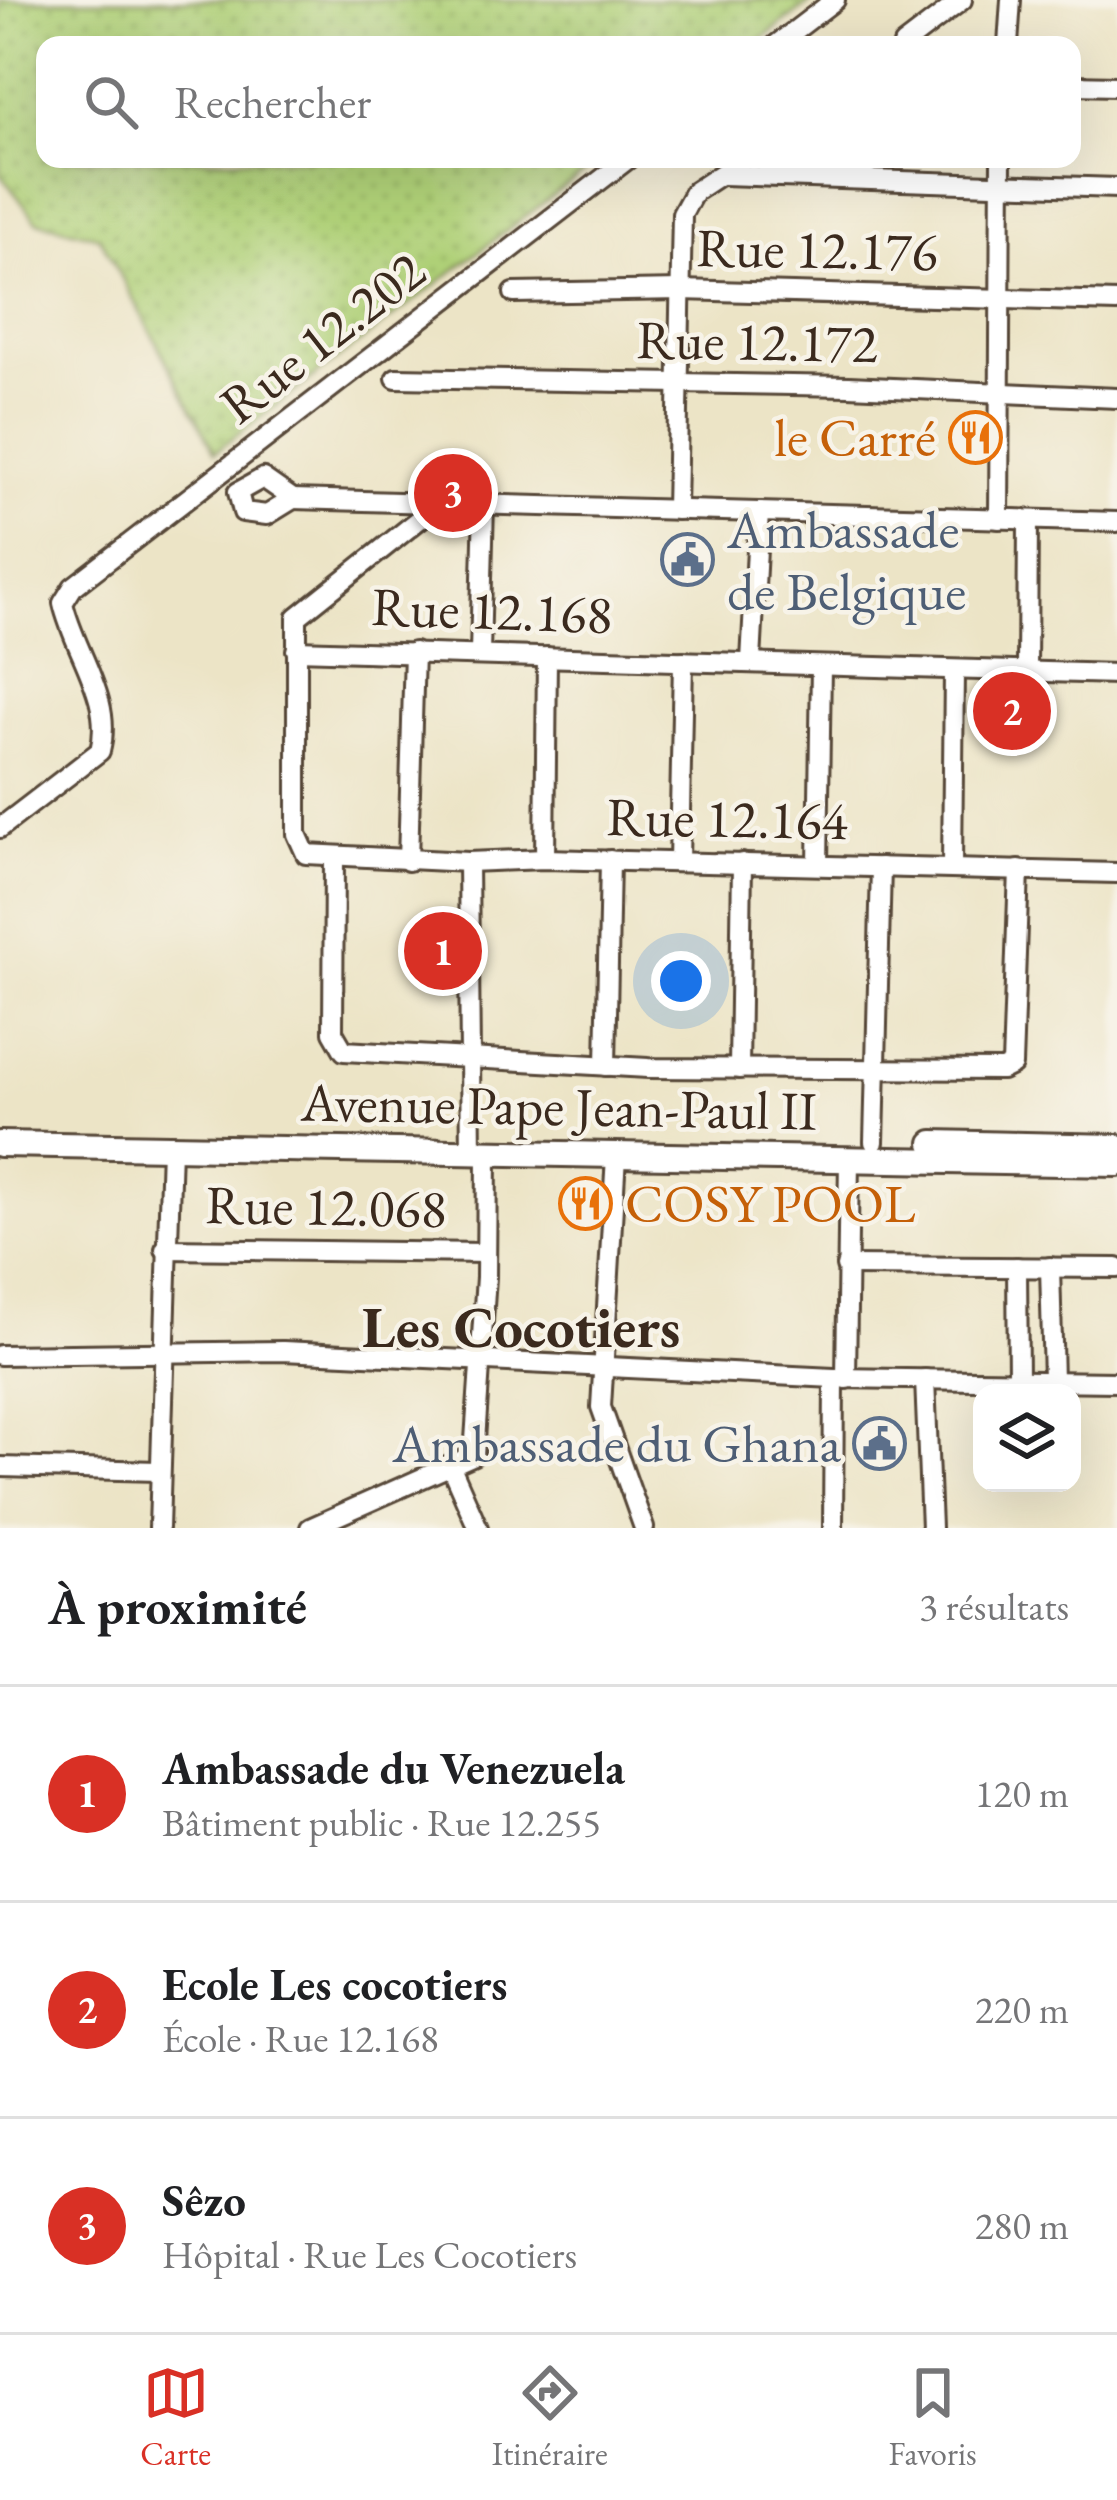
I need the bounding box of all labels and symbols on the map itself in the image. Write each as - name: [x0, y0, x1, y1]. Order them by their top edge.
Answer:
- street label: Rue 12.176: [696, 212, 938, 286]
- street label: Rue 12.202: [206, 235, 439, 439]
- street label: Rue 12.172: [636, 304, 878, 378]
- place label: le Carré: [774, 402, 936, 472]
- restaurant icon: le Carré: [947, 409, 1003, 465]
- pin: 3: [414, 448, 492, 538]
- place label: Ambassade de Belgique: [726, 494, 966, 626]
- public building icon: Ambassade de Belgique: [660, 532, 716, 588]
- street label: Rue 12.168: [370, 571, 614, 649]
- pin: 2: [973, 666, 1051, 756]
- street label: Rue 12.164: [606, 781, 849, 855]
- pin: 1: [404, 906, 482, 996]
- your location: [651, 951, 711, 1011]
- street label: Avenue Pape Jean-Paul II: [299, 1066, 818, 1145]
- place label: COSY POOL: [625, 1168, 916, 1238]
- street label: Rue 12.068: [205, 1169, 447, 1243]
- restaurant icon: COSY POOL: [558, 1175, 614, 1231]
- district label: Les Cocotiers: [362, 1290, 680, 1364]
- place label: Ambassade du Ghana: [391, 1408, 841, 1478]
- public building icon: Ambassade du Ghana: [852, 1415, 908, 1471]

